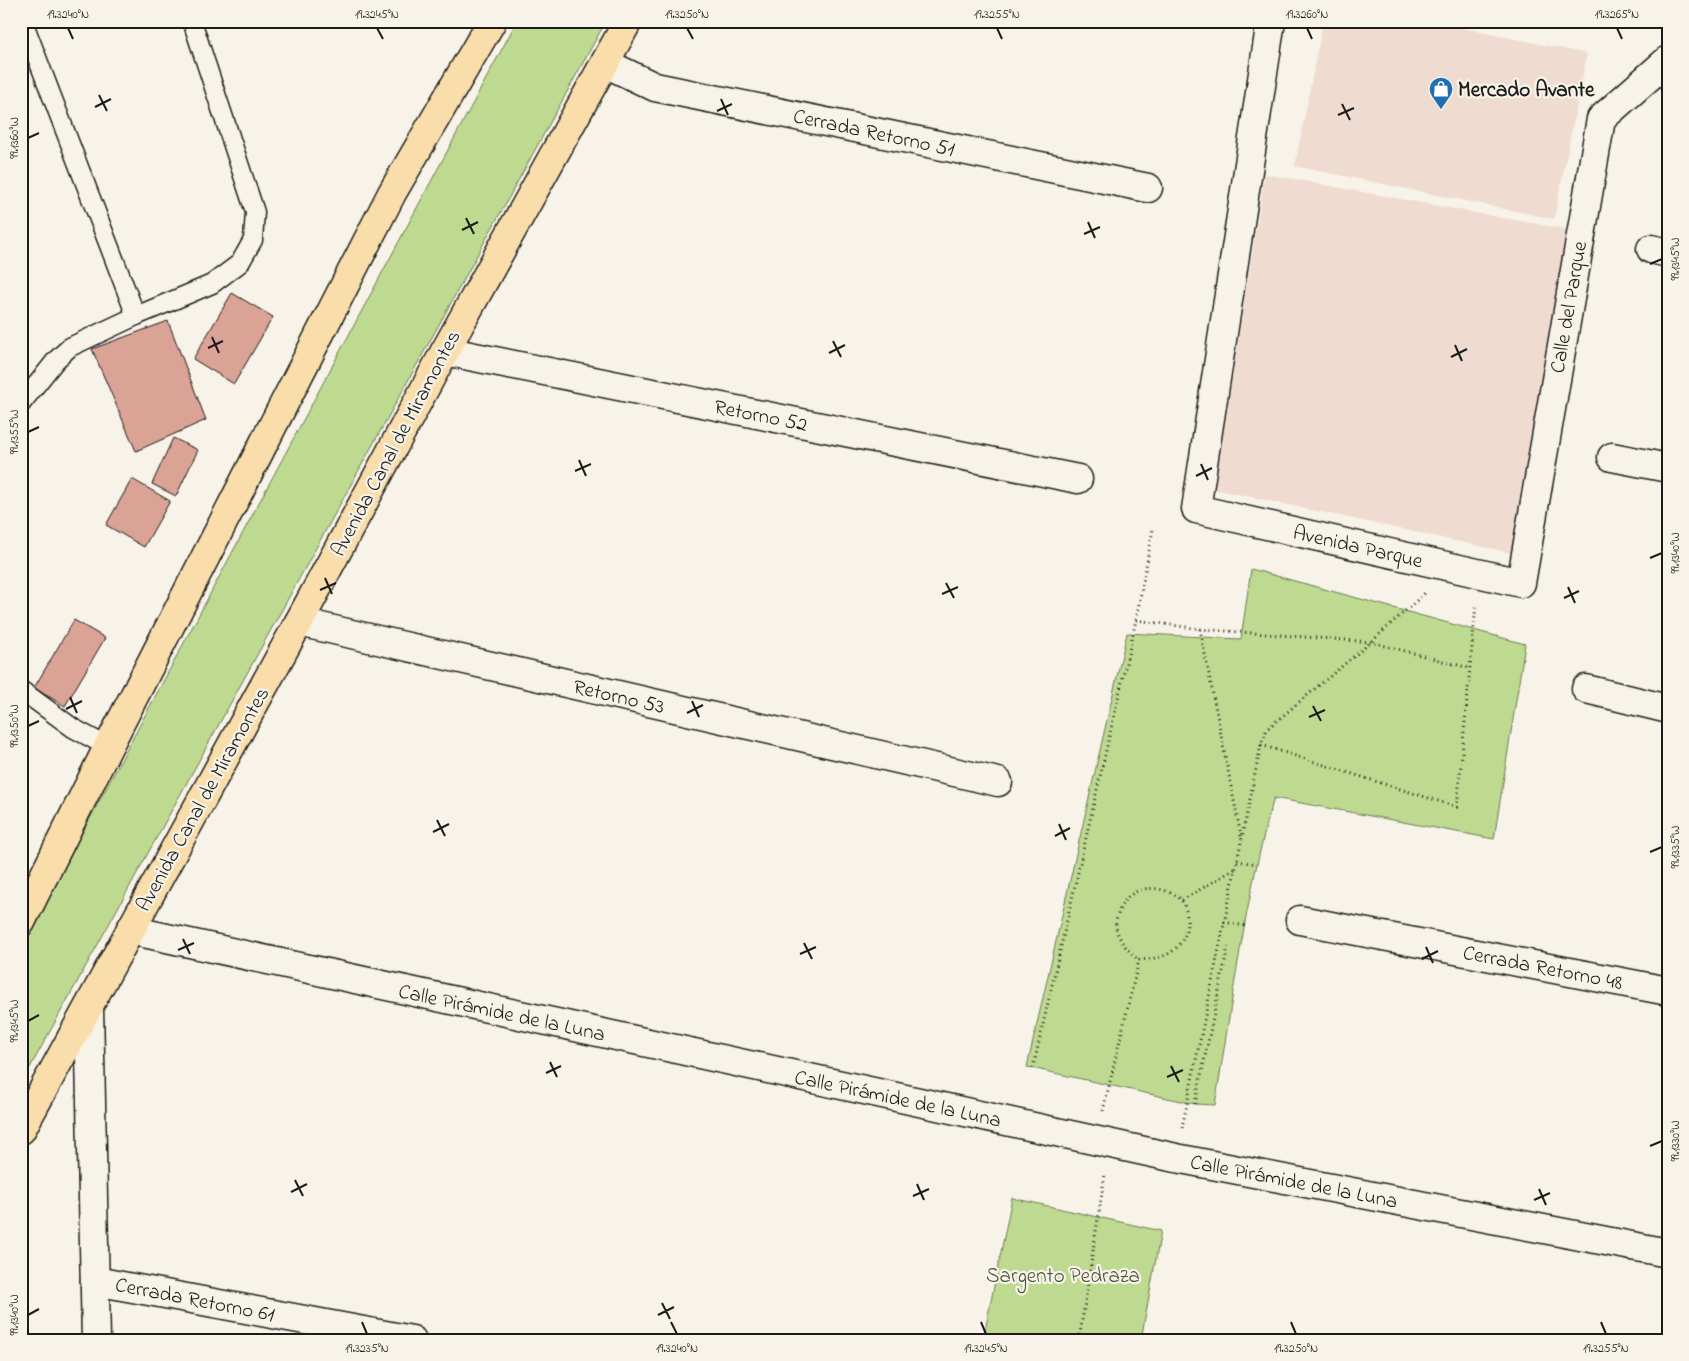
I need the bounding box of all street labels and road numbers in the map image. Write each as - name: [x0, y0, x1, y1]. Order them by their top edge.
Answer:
- street label: Cerrada Retorno 51: [790, 102, 957, 166]
- street label: Calle del Parque: [1544, 238, 1596, 376]
- street label: Avenida Canal de Miramontes: [324, 325, 469, 562]
- street label: Retorno 52: [711, 393, 810, 441]
- street label: Avenida Parque: [1290, 518, 1426, 578]
- street label: Retorno 53: [570, 673, 667, 723]
- street label: Avenida Canal de Miramontes: [129, 682, 278, 918]
- street label: Cerrada Retorno 48: [1460, 939, 1625, 999]
- street label: Calle Pirámide de la Luna: [395, 977, 608, 1051]
- street label: Calle Pirámide de la Luna: [791, 1063, 1004, 1137]
- street label: Calle Pirámide de la Luna: [1187, 1148, 1400, 1218]
- street label: Cerrada Retorno 61: [112, 1271, 277, 1331]

